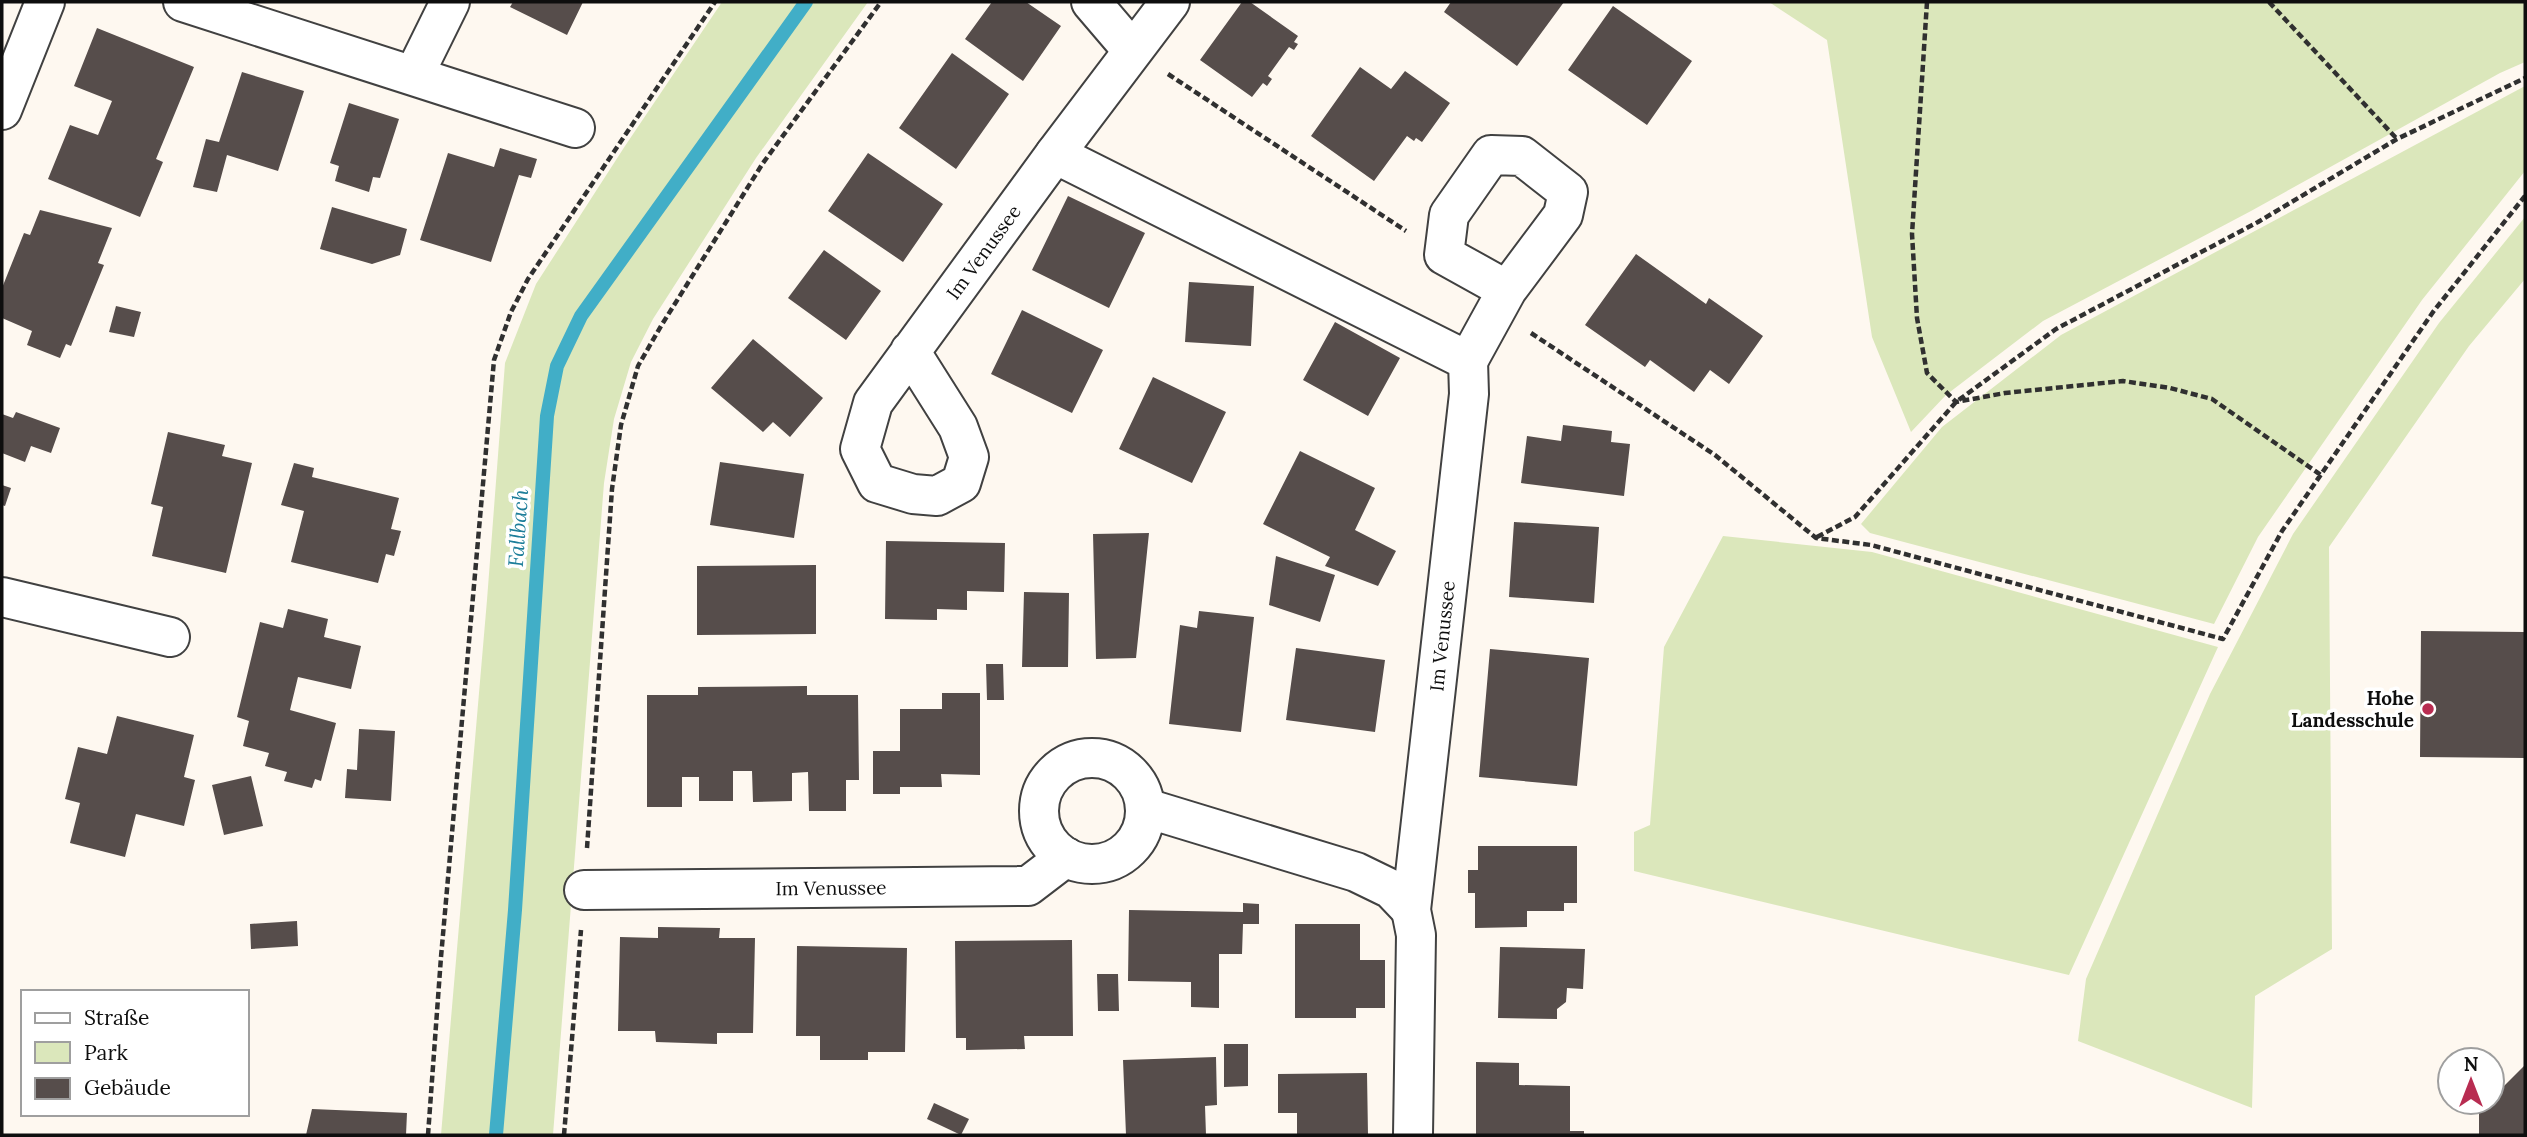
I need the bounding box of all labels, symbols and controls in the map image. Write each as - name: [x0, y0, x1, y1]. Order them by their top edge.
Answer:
- street label: Im Venussee: [941, 200, 1026, 304]
- water label: Fallbach: [502, 488, 534, 568]
- street label: Im Venussee: [1424, 579, 1460, 693]
- place label: Hohe Landesschule: [2291, 686, 2414, 732]
- marker: Hohe Landesschule: [2420, 701, 2436, 717]
- street label: Im Venussee: [775, 875, 887, 900]
- legend: [21, 990, 248, 1116]
- text: Straße: [84, 1004, 149, 1031]
- text: Park: [84, 1039, 128, 1066]
- north arrow: [2436, 1046, 2506, 1116]
- text: N: [2464, 1052, 2479, 1076]
- text: Gebäude: [84, 1074, 171, 1101]

